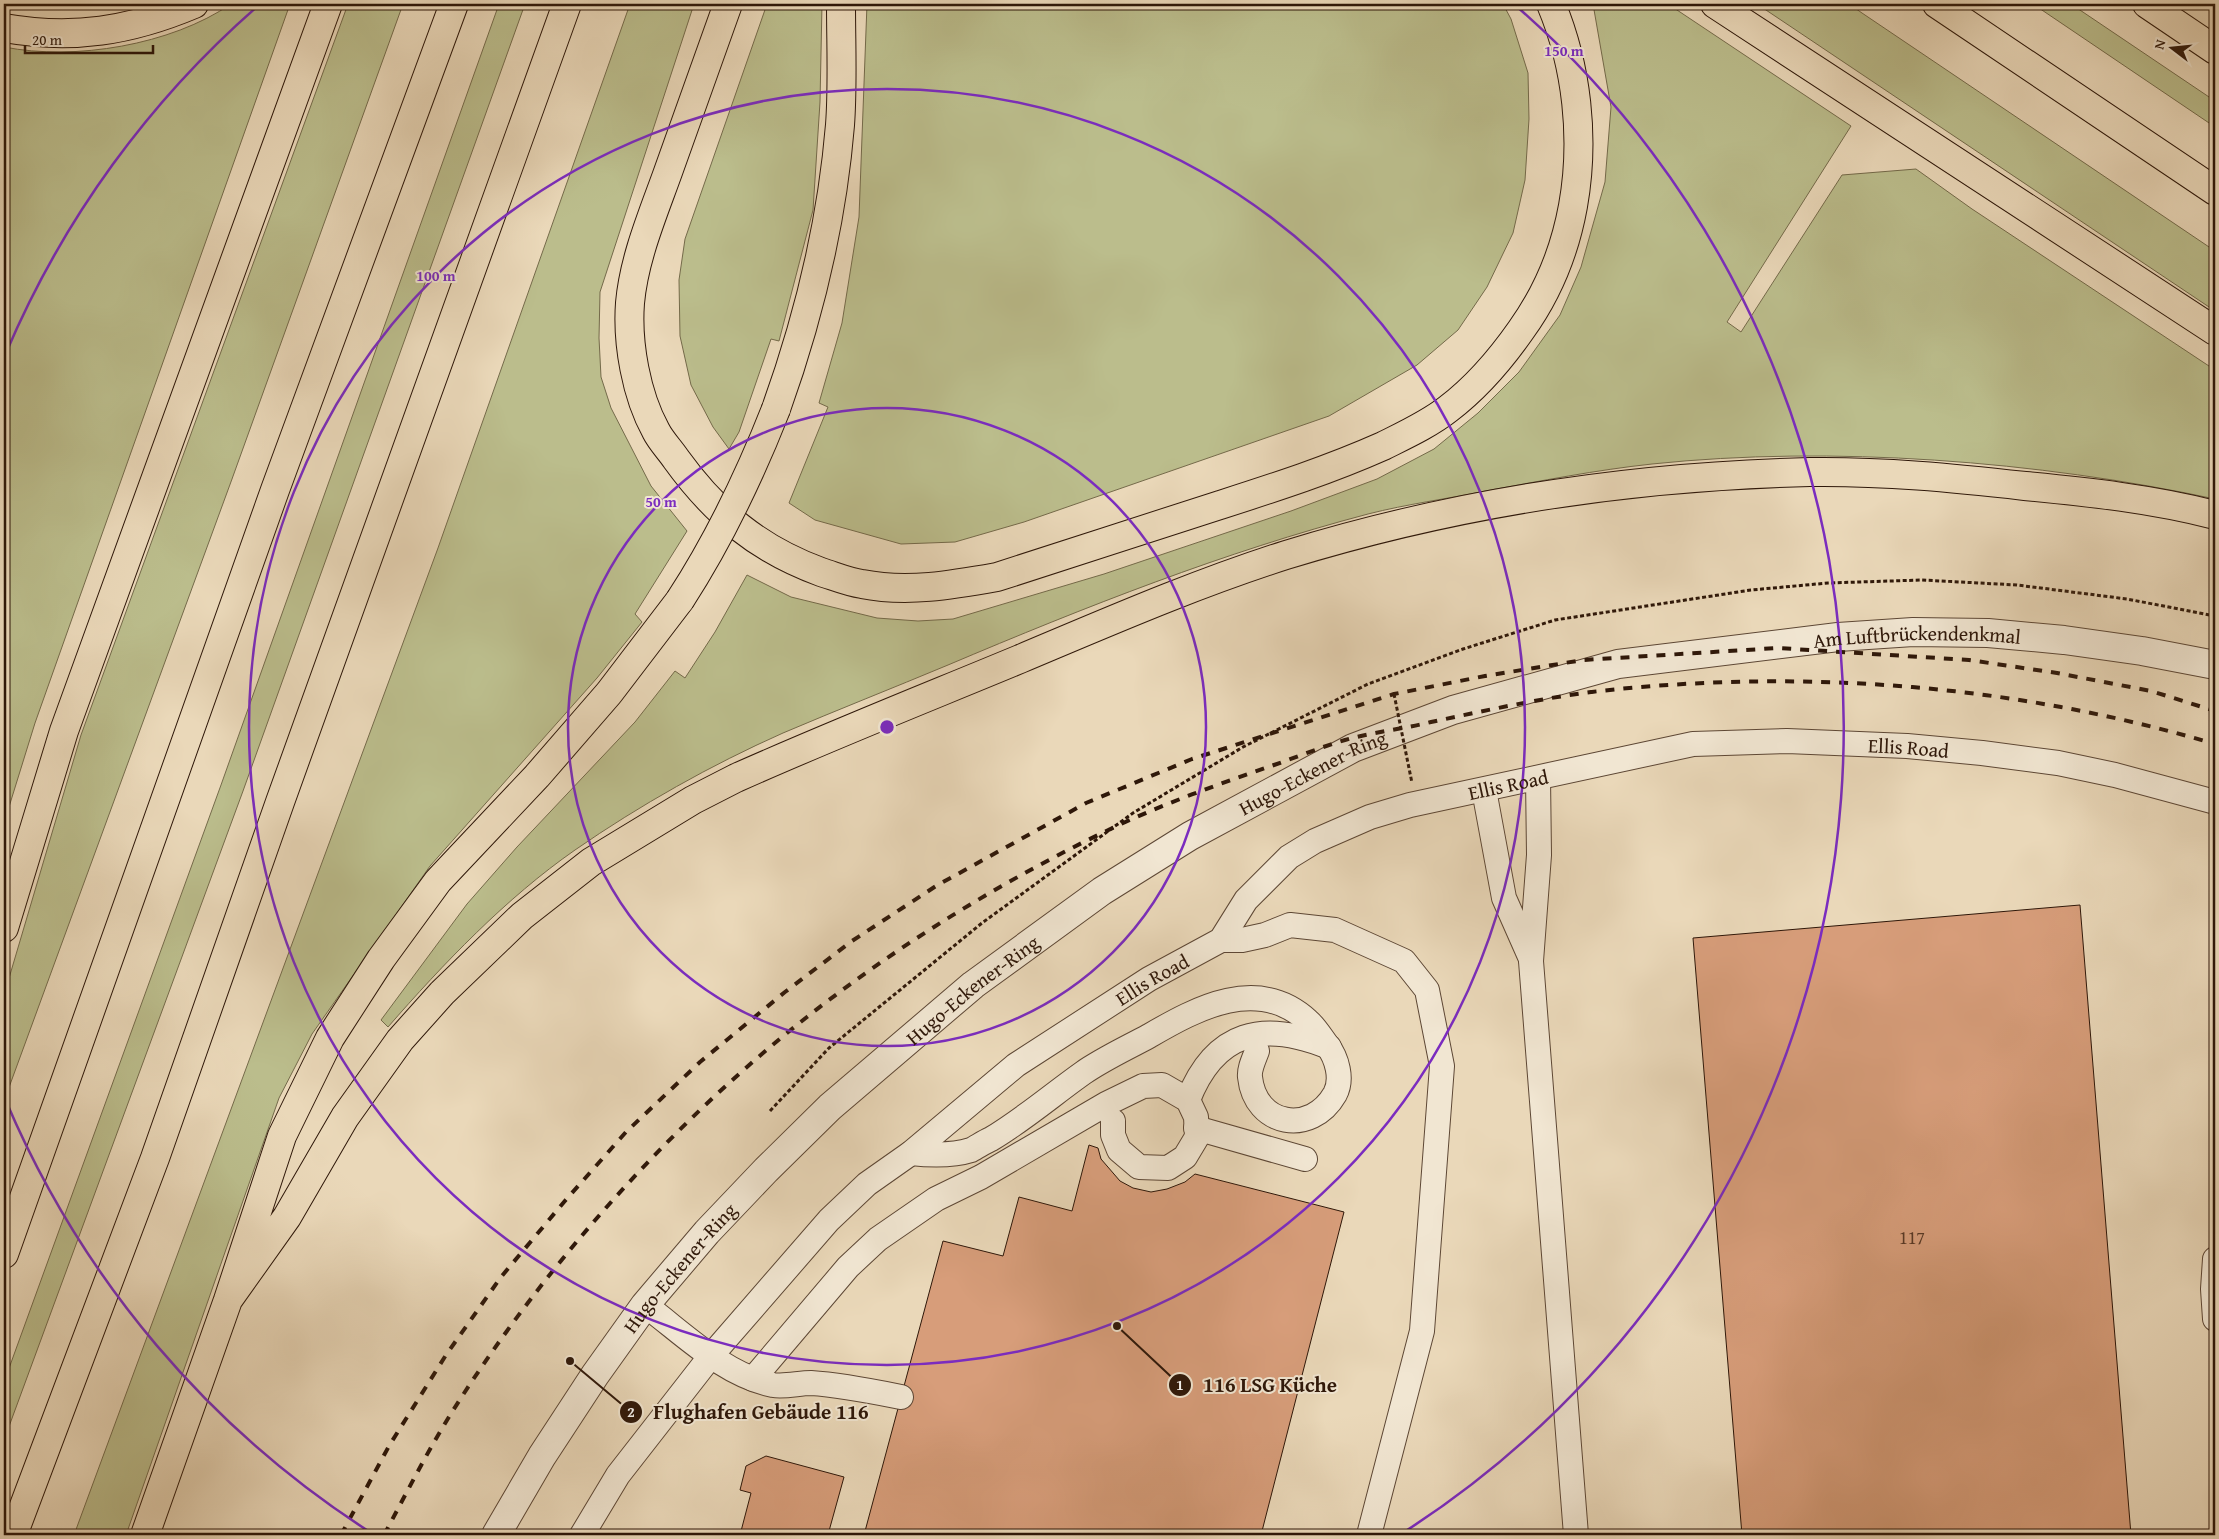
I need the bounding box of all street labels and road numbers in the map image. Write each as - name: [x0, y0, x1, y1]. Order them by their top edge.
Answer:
- street label: Am Luftbrückendenkmal: [1811, 617, 2023, 654]
- street label: Hugo-Eckener-Ring: [1233, 722, 1390, 822]
- street label: Ellis Road: [1867, 730, 1951, 764]
- street label: Ellis Road: [1465, 761, 1551, 807]
- street label: Hugo-Eckener-Ring: [899, 927, 1045, 1051]
- street label: Ellis Road: [1109, 946, 1194, 1012]
- street label: Hugo-Eckener-Ring: [615, 1196, 743, 1338]

